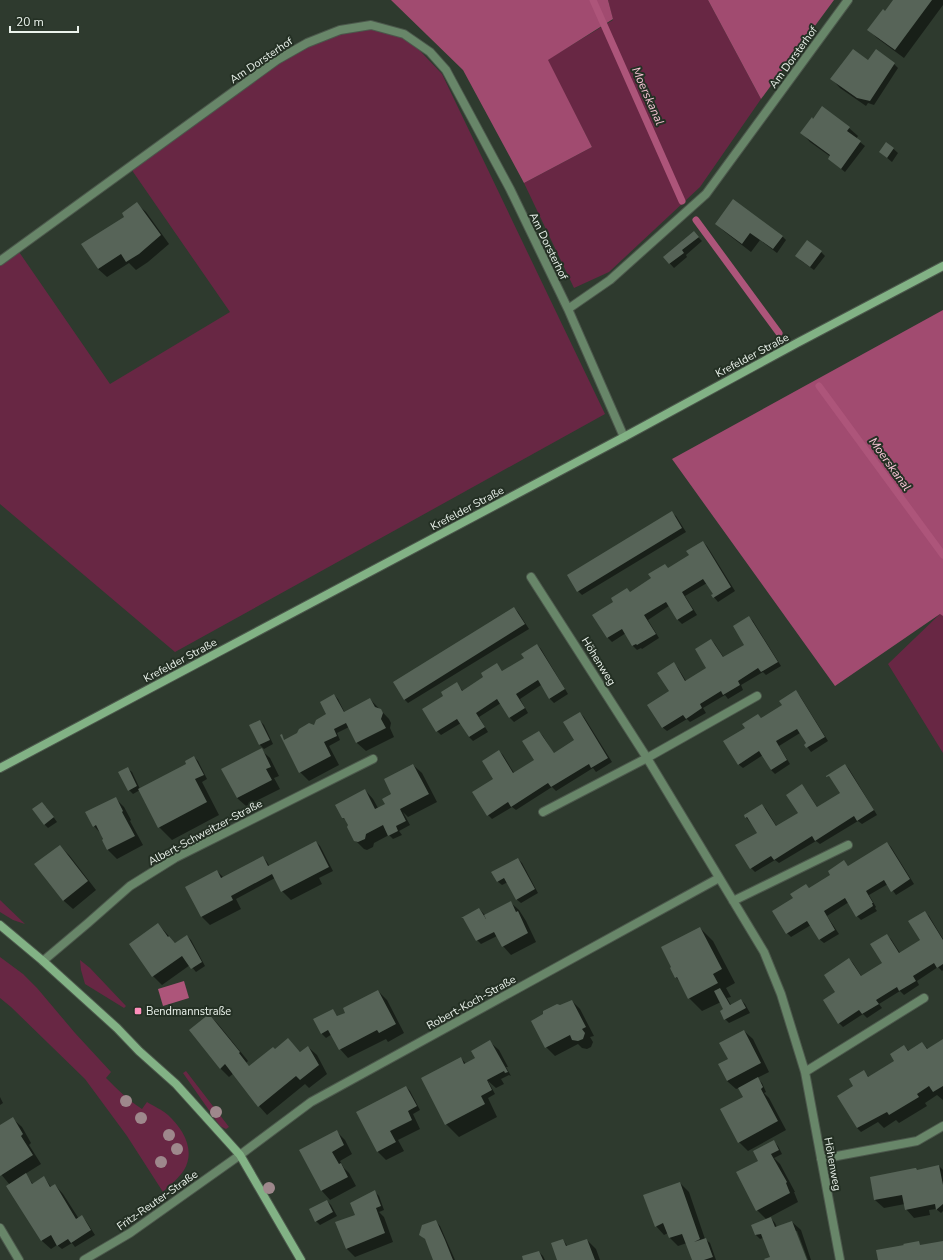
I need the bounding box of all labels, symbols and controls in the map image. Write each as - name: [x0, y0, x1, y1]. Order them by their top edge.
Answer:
- scale bar: [10, 8, 78, 34]
- text: 20 m: [16, 14, 44, 30]
- street label: Am Dorsterhof: [766, 23, 821, 91]
- street label: Am Dorsterhof: [227, 34, 296, 87]
- water label: Moerskanal: [628, 64, 668, 128]
- street label: Am Dorsterhof: [526, 210, 571, 283]
- street label: Krefelder Straße: [713, 330, 792, 381]
- water label: Moerskanal: [865, 434, 915, 494]
- street label: Krefelder Straße: [428, 483, 507, 534]
- street label: Höhenweg: [578, 634, 619, 688]
- street label: Krefelder Straße: [141, 635, 220, 686]
- street label: Albert-Schweitzer-Straße: [146, 796, 265, 869]
- street label: Robert-Koch-Straße: [424, 972, 519, 1033]
- place label: Bendmannstraße: [146, 1004, 231, 1019]
- marker: Bendmannstraße: [133, 1006, 143, 1016]
- street label: Höhenweg: [820, 1136, 845, 1192]
- street label: Fritz-Reuter-Straße: [114, 1167, 201, 1234]

